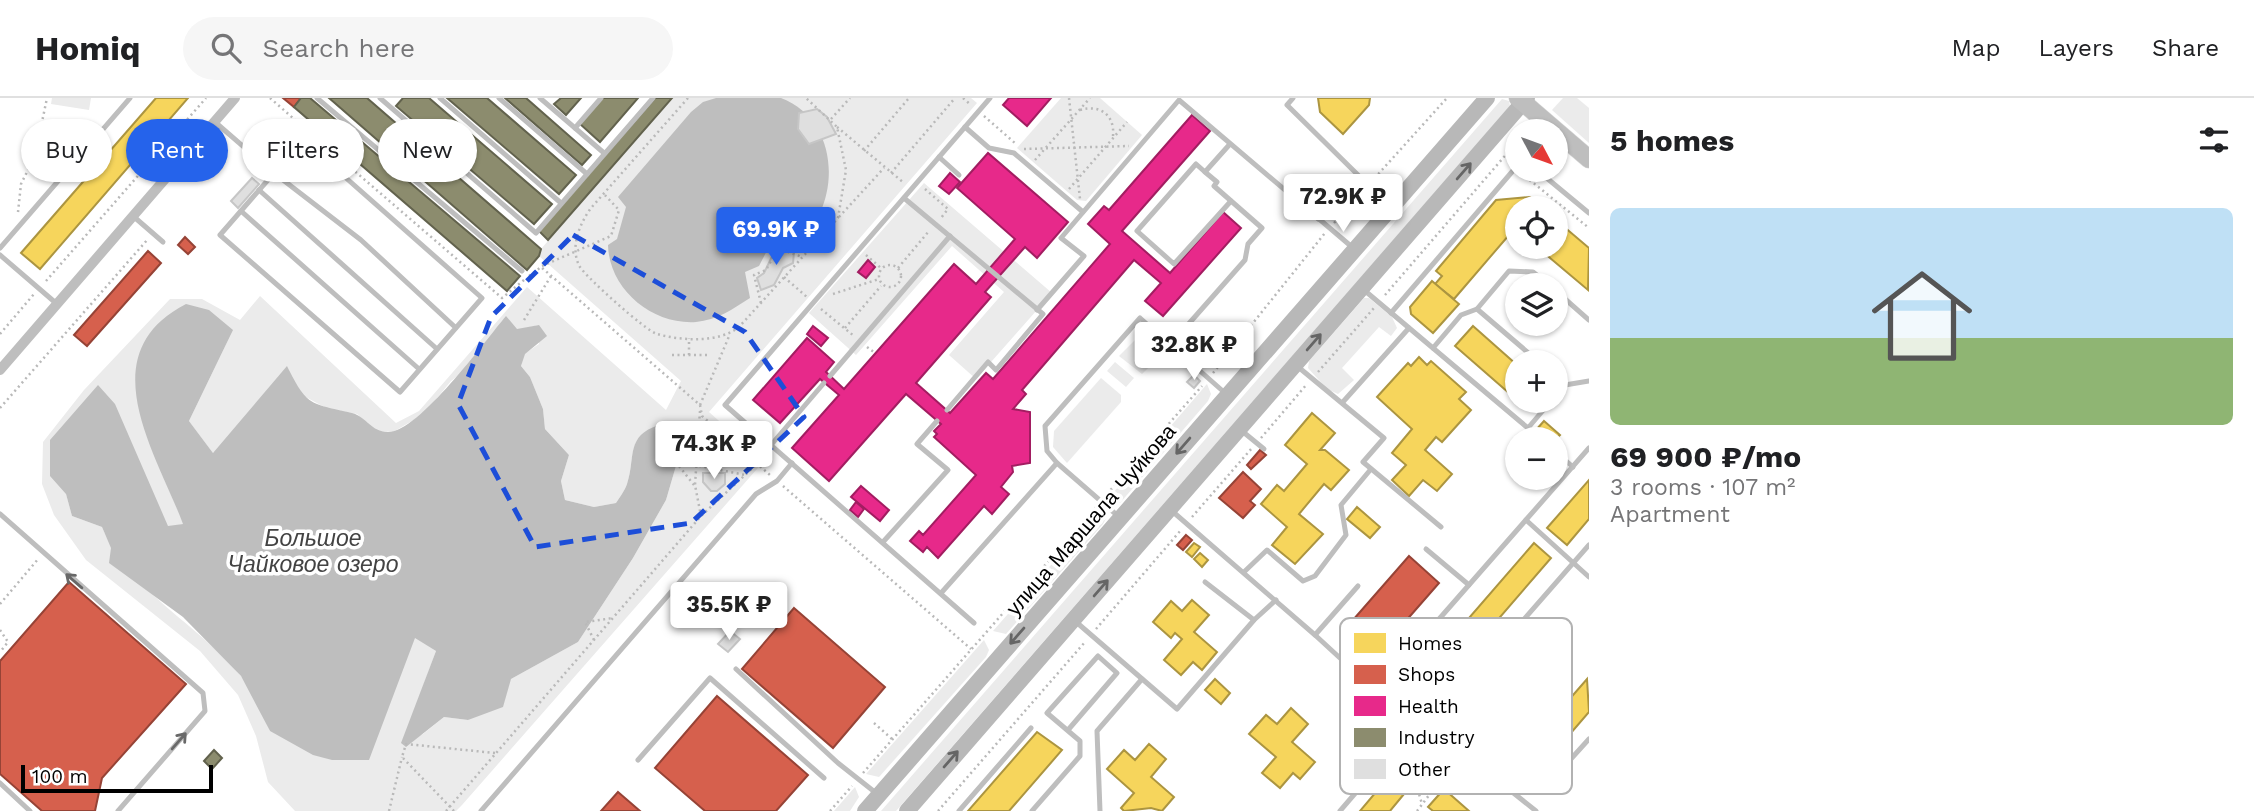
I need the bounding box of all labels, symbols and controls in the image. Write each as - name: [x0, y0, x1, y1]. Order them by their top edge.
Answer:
- search box: [183, 17, 673, 80]
- text: Homiq: [35, 29, 141, 68]
- icon: search: [207, 29, 245, 67]
- text: Search here: [263, 33, 415, 63]
- text: Map: [1952, 34, 2000, 62]
- text: Layers: [2038, 34, 2114, 62]
- text: Share: [2152, 34, 2219, 62]
- chip: Buy: [21, 119, 112, 182]
- chip: Rent: [126, 119, 228, 182]
- chip: Filters: [242, 119, 364, 182]
- chip: New: [378, 119, 477, 182]
- north arrow: [1505, 119, 1568, 182]
- map controls: [1505, 119, 1568, 490]
- icon: filters: [2195, 121, 2233, 159]
- text: 5 homes: [1610, 123, 1734, 158]
- one-way arrow: [1455, 162, 1471, 180]
- pin: 72.9K ₽: [1278, 174, 1408, 234]
- text: 72.9K ₽: [1300, 183, 1386, 210]
- button: locate: [1505, 196, 1568, 259]
- pin: 69.9K ₽: [711, 208, 841, 267]
- text: 69.9K ₽: [732, 216, 820, 243]
- icon: home: [1859, 253, 1985, 379]
- button: layers: [1505, 273, 1568, 336]
- pin: 32.8K ₽: [1129, 322, 1259, 382]
- text: 32.8K ₽: [1151, 331, 1237, 358]
- one-way arrow: [1306, 334, 1322, 352]
- button: +: [1505, 350, 1568, 413]
- street label: улица Маршала Чуйкова: [1001, 419, 1181, 621]
- pin: 74.3K ₽: [649, 422, 779, 481]
- button: −: [1505, 427, 1568, 490]
- text: 74.3K ₽: [671, 430, 757, 457]
- one-way arrow: [1175, 437, 1191, 455]
- text: 69 900 ₽/mo: [1610, 439, 1801, 474]
- text: 3 rooms · 107 m²: [1610, 474, 1796, 501]
- text: Apartment: [1610, 501, 1730, 528]
- water label: Большое Чайковое озеро: [228, 525, 399, 578]
- one-way arrow: [66, 573, 84, 589]
- one-way arrow: [1093, 579, 1109, 597]
- pin: 35.5K ₽: [664, 582, 794, 642]
- text: 35.5K ₽: [686, 591, 772, 618]
- legend: [1340, 618, 1572, 794]
- one-way arrow: [1009, 627, 1025, 645]
- text: Homes: [1398, 632, 1462, 655]
- text: Shops: [1398, 663, 1455, 686]
- text: Health: [1398, 695, 1459, 718]
- text: Industry: [1398, 726, 1475, 749]
- one-way arrow: [171, 732, 187, 750]
- one-way arrow: [943, 751, 959, 769]
- text: Other: [1398, 758, 1451, 781]
- scale bar: [21, 762, 214, 794]
- text: 100 m: [32, 765, 88, 788]

